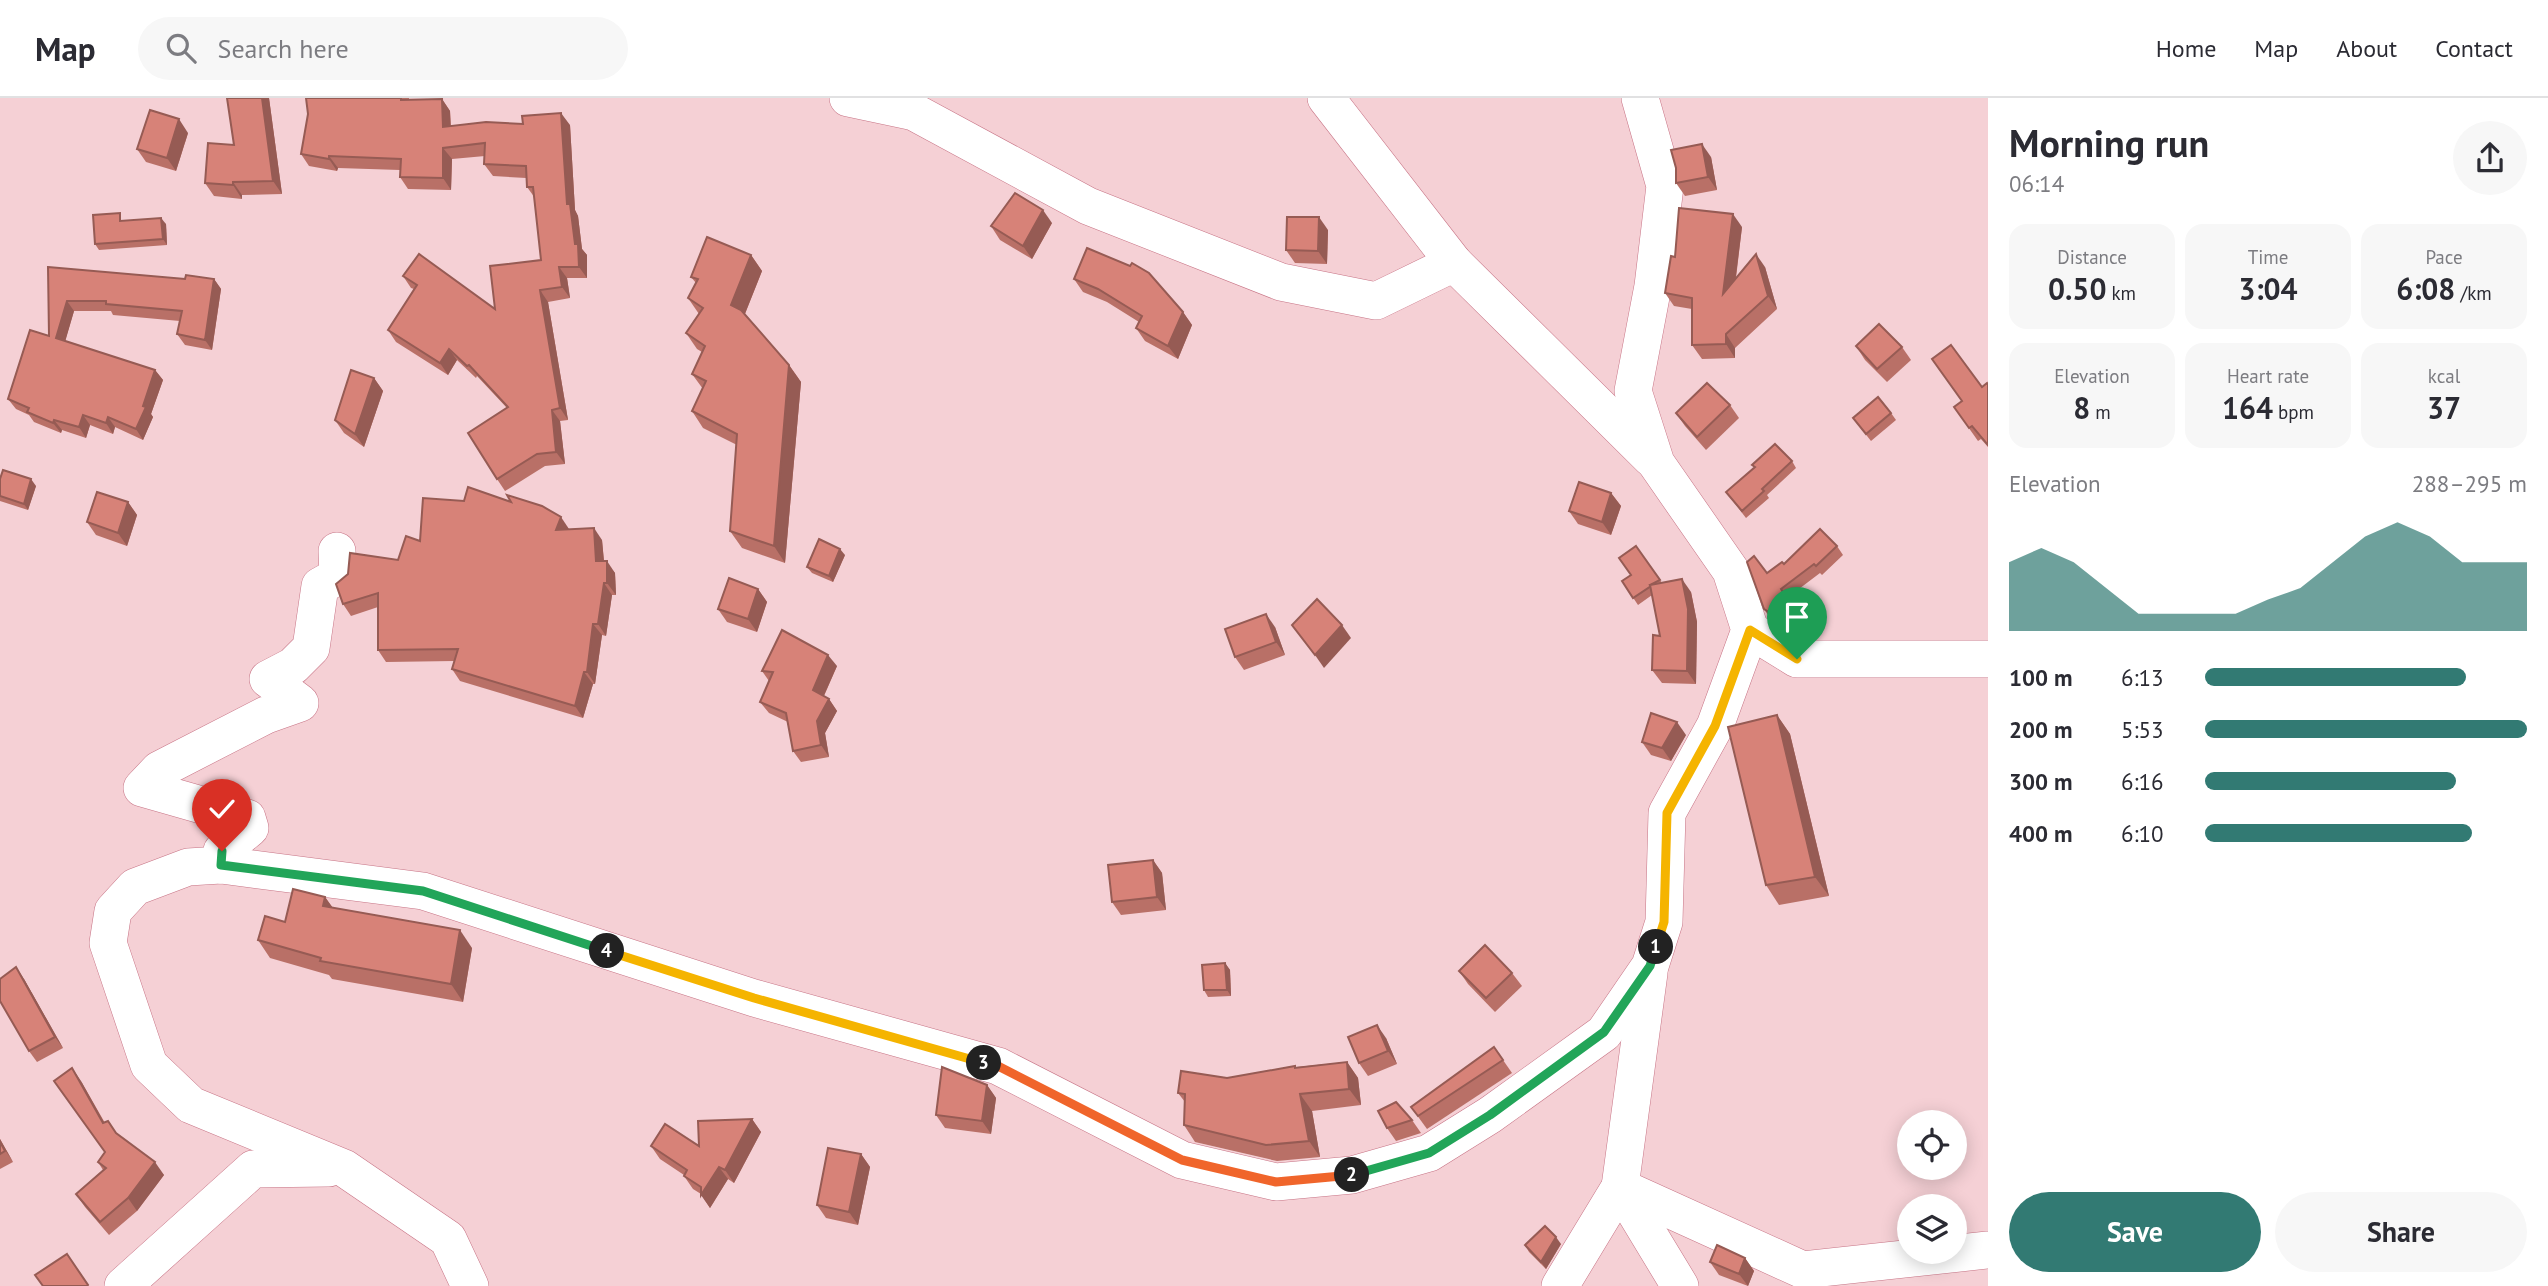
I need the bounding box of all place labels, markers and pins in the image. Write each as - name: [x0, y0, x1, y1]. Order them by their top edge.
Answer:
- pin: [1767, 587, 1827, 659]
- pin: [192, 779, 252, 851]
- pin: 1: [1638, 930, 1674, 964]
- pin: 4: [590, 934, 624, 968]
- pin: 3: [967, 1046, 1002, 1080]
- pin: 2: [1334, 1158, 1370, 1192]

